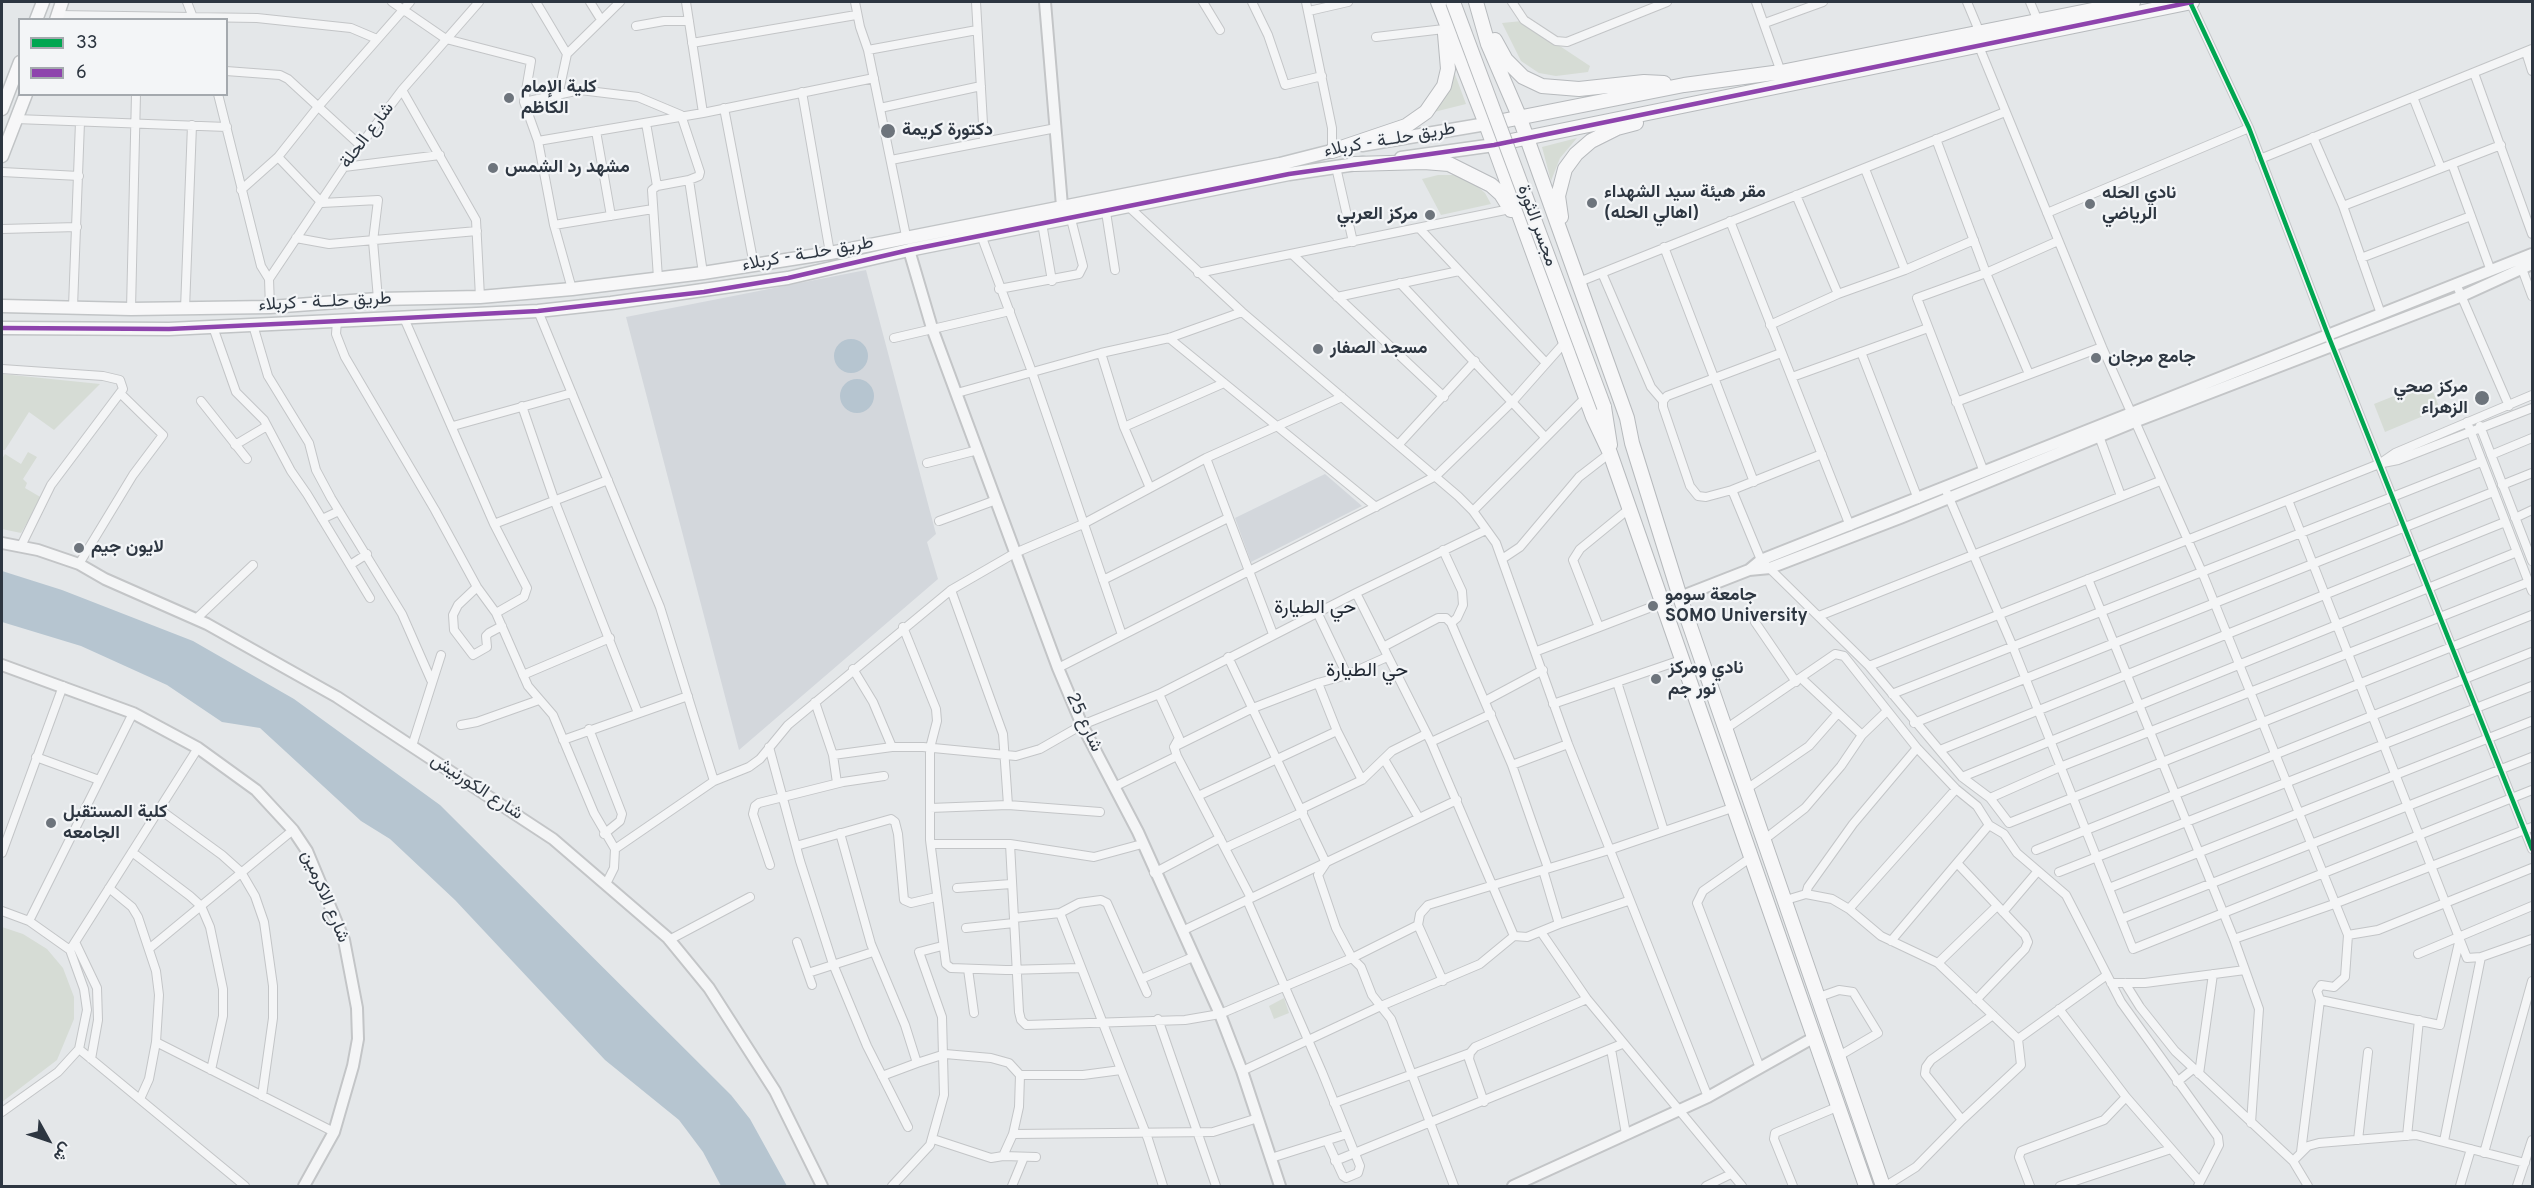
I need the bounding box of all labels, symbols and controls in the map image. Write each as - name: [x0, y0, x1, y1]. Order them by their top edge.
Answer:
- legend: [18, 18, 228, 96]
- text: 33: [76, 32, 98, 55]
- text: 6: [76, 62, 87, 85]
- place label: كلية الإمام الكاظم: [521, 77, 597, 119]
- marker: كلية الإمام الكاظم: [502, 91, 516, 105]
- street label: شارع الحلة: [336, 99, 400, 173]
- street label: طريق حلــة - كربلاء: [1323, 119, 1457, 163]
- place label: دكتورة كريمة: [902, 120, 993, 142]
- marker: دكتورة كريمة: [879, 122, 897, 140]
- place label: مشهد رد الشمس: [505, 157, 630, 179]
- marker: مشهد رد الشمس: [486, 161, 500, 175]
- street label: مجسر الثورة: [1511, 182, 1561, 270]
- place label: مقر هيئة سيد الشهداء (اهالي الحله): [1604, 182, 1766, 224]
- place label: نادي الحله الرياضي: [2102, 183, 2176, 226]
- marker: مقر هيئة سيد الشهداء (اهالي الحله): [1585, 196, 1599, 210]
- marker: نادي الحله الرياضي: [2083, 197, 2097, 211]
- place label: مركز العربي: [1337, 204, 1418, 226]
- marker: مركز العربي: [1423, 208, 1437, 222]
- street label: طريق حلــة - كربلاء: [741, 233, 875, 277]
- street label: طريق حلــة - كربلاء: [258, 289, 392, 317]
- place label: مسجد الصفار: [1330, 338, 1427, 360]
- marker: مسجد الصفار: [1311, 342, 1325, 356]
- place label: جامع مرجان: [2108, 347, 2196, 369]
- marker: جامع مرجان: [2089, 351, 2103, 365]
- place label: مركز صحي الزهراء: [2394, 377, 2468, 420]
- marker: مركز صحي الزهراء: [2473, 389, 2491, 407]
- place label: لايون جيم: [91, 537, 164, 559]
- marker: لايون جيم: [72, 541, 86, 555]
- place label: جامعة سومو SOMO University: [1665, 585, 1808, 628]
- district label: حي الطيارة: [1274, 597, 1356, 621]
- marker: جامعة سومو SOMO University: [1646, 599, 1660, 613]
- place label: نادي ومركز نور جم: [1668, 658, 1744, 700]
- district label: حي الطيارة: [1326, 660, 1408, 684]
- marker: نادي ومركز نور جم: [1649, 672, 1663, 686]
- street label: شارع 25: [1060, 690, 1106, 756]
- street label: شارع الكورنيش: [426, 750, 526, 826]
- place label: كلية المستقبل الجامعه: [63, 802, 167, 844]
- marker: كلية المستقبل الجامعه: [44, 816, 58, 830]
- street label: شارع الاكرمين: [295, 848, 353, 946]
- north arrow: [18, 1110, 78, 1170]
- text: ش: [48, 1138, 76, 1165]

